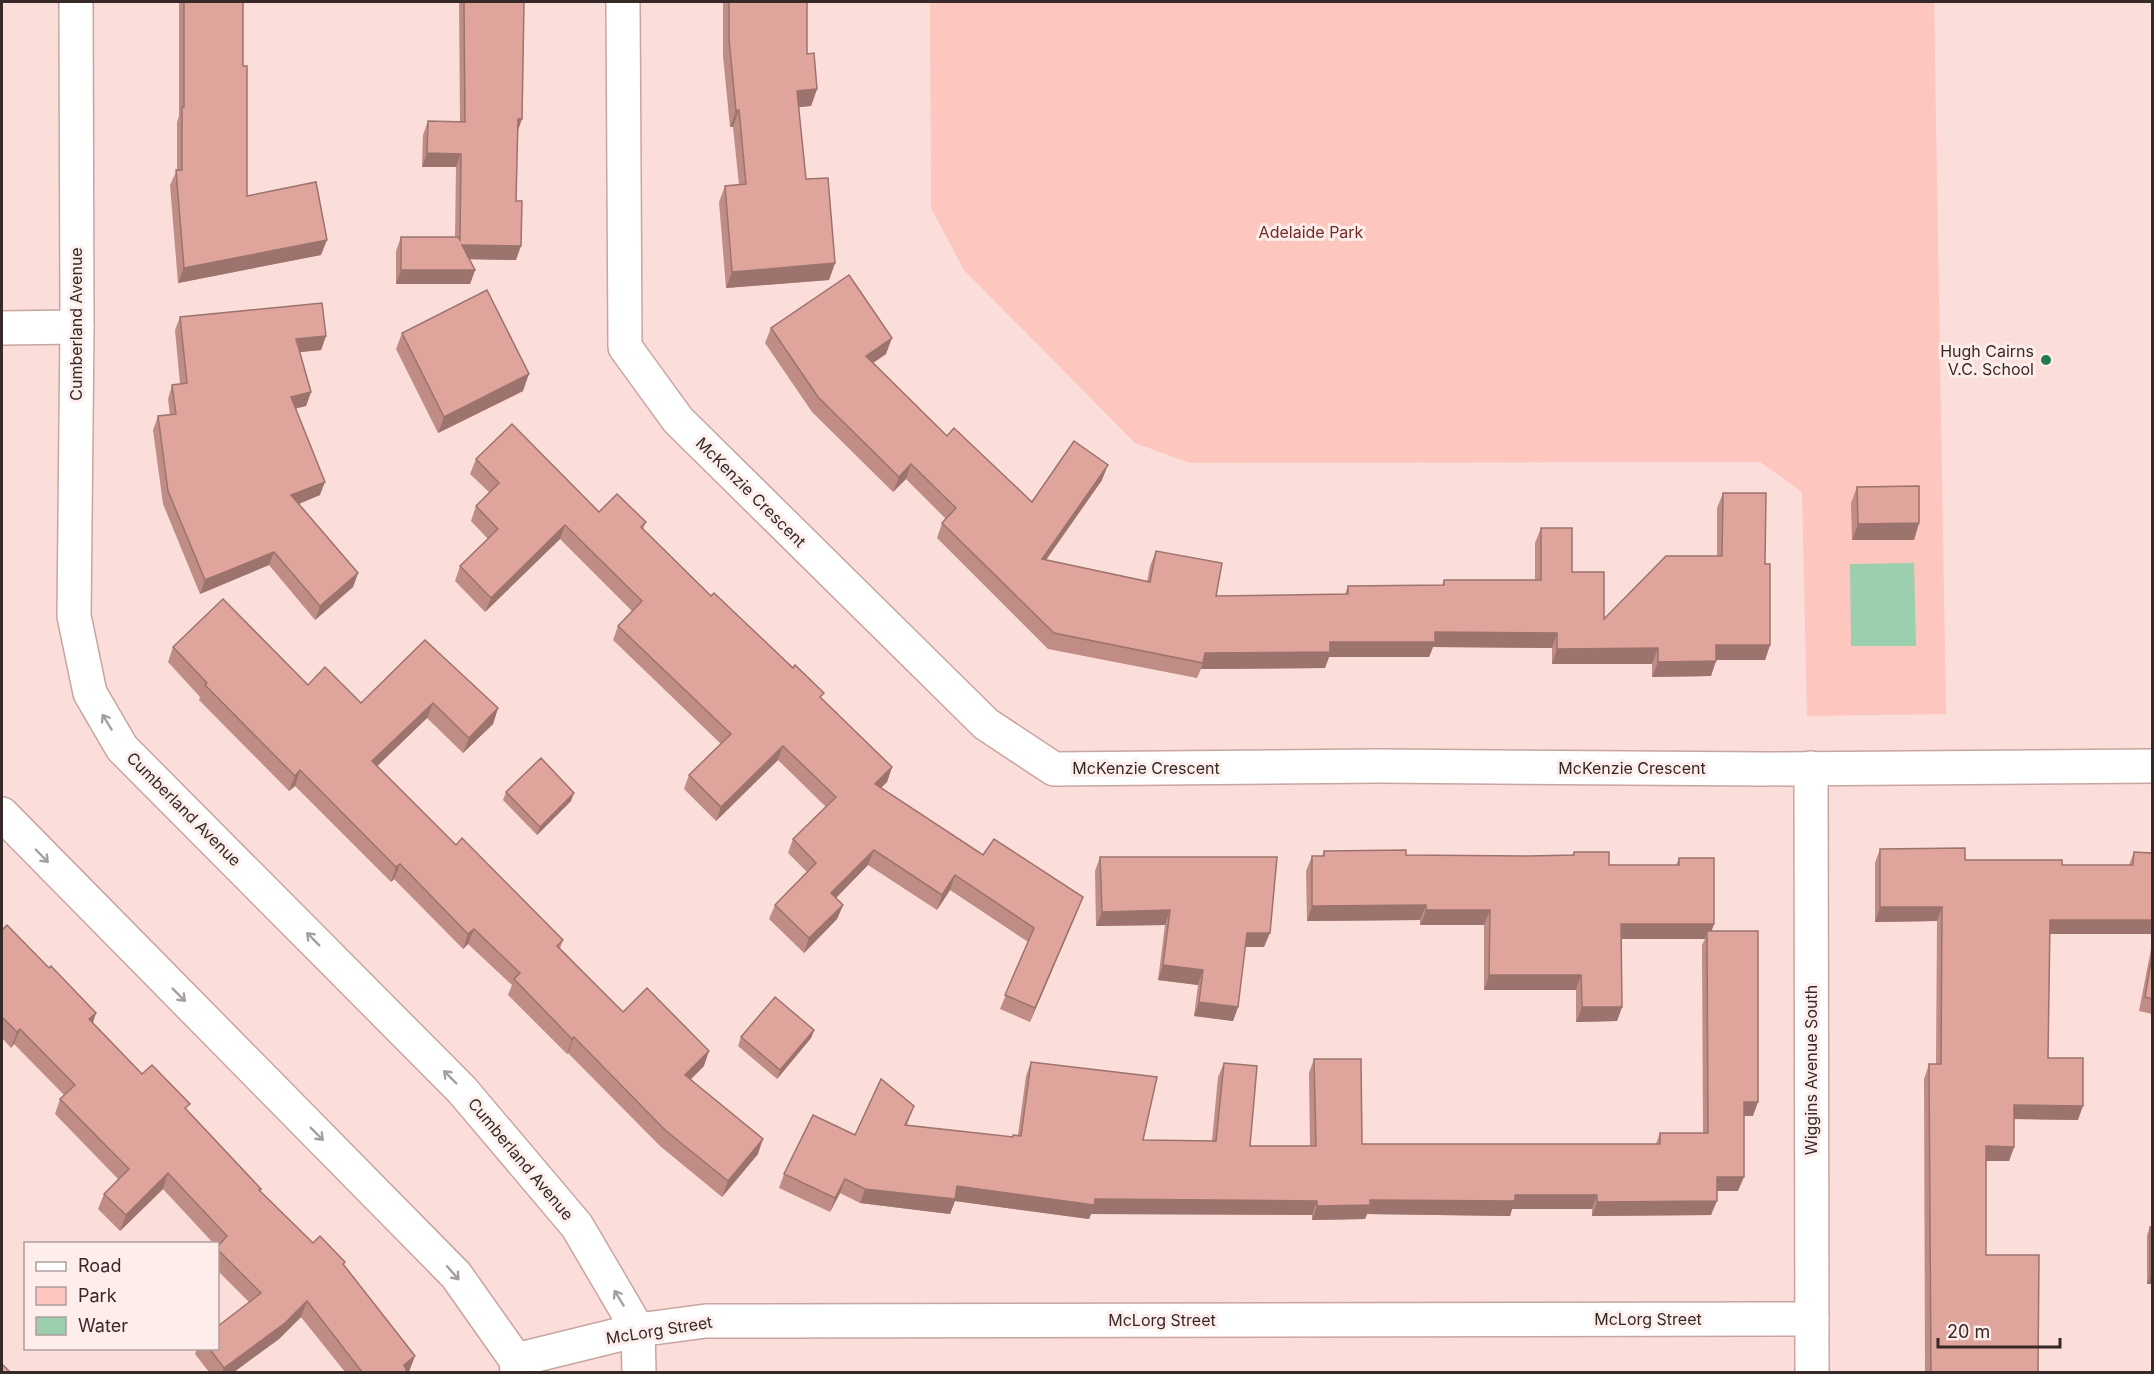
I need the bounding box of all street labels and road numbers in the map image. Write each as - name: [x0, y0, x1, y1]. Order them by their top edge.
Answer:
- street label: Cumberland Avenue: [66, 247, 86, 401]
- street label: McKenzie Crescent: [692, 433, 810, 551]
- street label: Cumberland Avenue: [123, 748, 245, 870]
- street label: McKenzie Crescent: [1072, 758, 1220, 778]
- street label: McKenzie Crescent: [1558, 758, 1706, 778]
- street label: Wiggins Avenue South: [1801, 985, 1821, 1155]
- street label: Cumberland Avenue: [464, 1094, 578, 1224]
- street label: McLorg Street: [1594, 1309, 1702, 1329]
- street label: McLorg Street: [1108, 1310, 1216, 1330]
- street label: McLorg Street: [604, 1312, 714, 1348]

